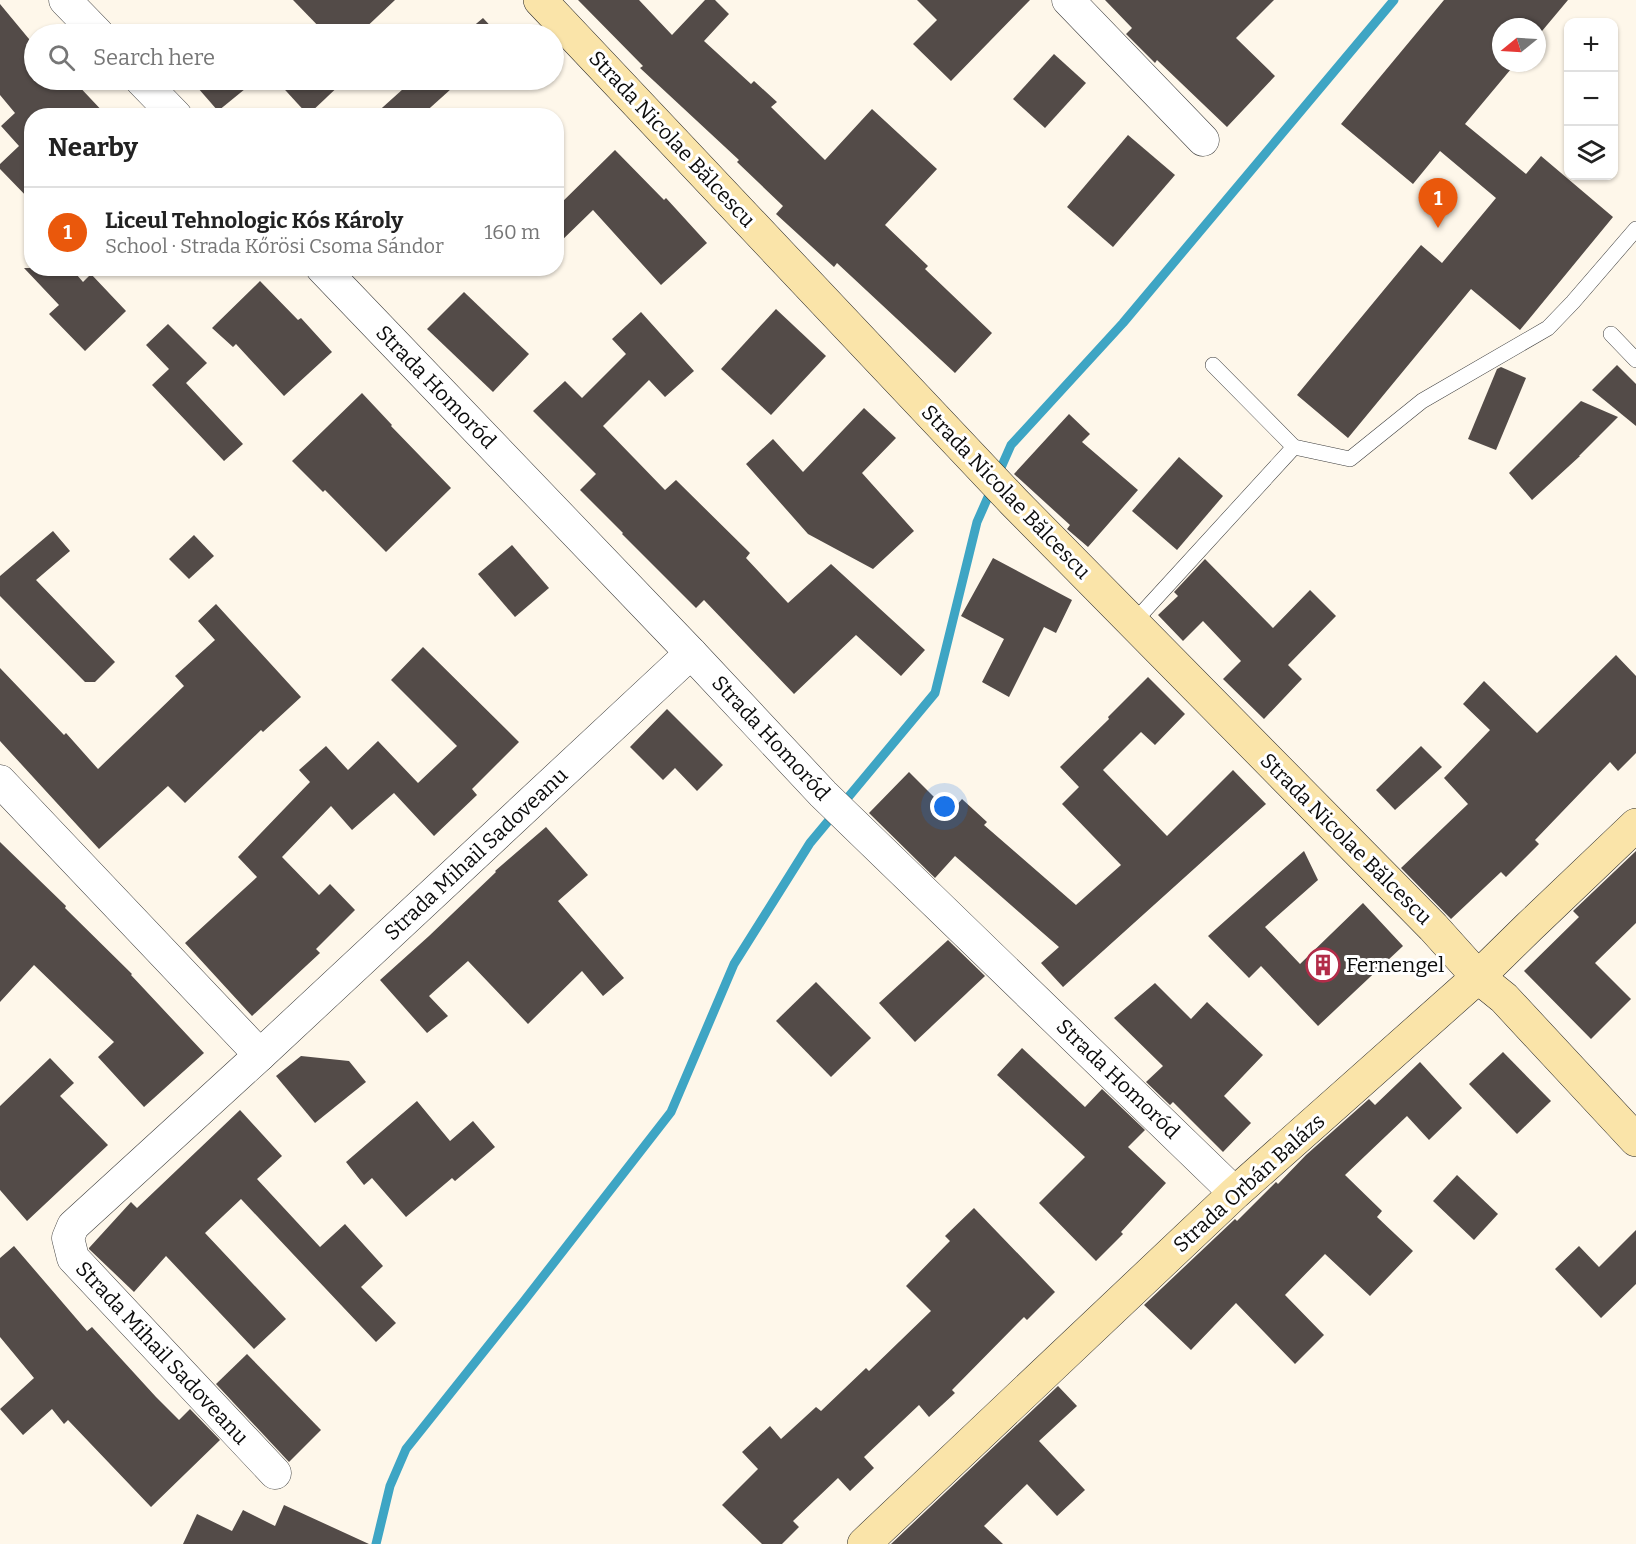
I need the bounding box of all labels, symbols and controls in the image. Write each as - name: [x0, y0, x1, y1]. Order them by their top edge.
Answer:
- north arrow: [1492, 18, 1546, 72]
- map controls: [1564, 18, 1618, 180]
- button: +: [1564, 18, 1618, 72]
- search box: [24, 24, 564, 90]
- icon: search: [45, 41, 78, 74]
- text: Search here: [93, 44, 215, 71]
- street label: Strada Nicolae Bălcescu: [583, 45, 761, 233]
- button: −: [1564, 72, 1618, 126]
- button: layers: [1564, 126, 1618, 180]
- text: Nearby: [48, 132, 138, 163]
- pin: 1: [1418, 178, 1458, 228]
- text: Liceul Tehnologic Kós Károly: [105, 207, 403, 234]
- text: 1: [63, 220, 72, 244]
- text: 160 m: [484, 220, 540, 244]
- text: School · Strada Kőrösi Csoma Sándor: [105, 234, 444, 258]
- street label: Strada Homoród: [370, 320, 502, 454]
- street label: Strada Nicolae Bălcescu: [916, 399, 1096, 585]
- street label: Strada Homoród: [706, 670, 836, 806]
- street label: Strada Nicolae Bălcescu: [1255, 748, 1437, 930]
- street label: Strada Mihail Sadoveanu: [379, 762, 573, 946]
- your location: [930, 792, 959, 821]
- building icon: Fernengel: [1305, 947, 1341, 983]
- place label: Fernengel: [1346, 952, 1444, 978]
- street label: Strada Homoród: [1051, 1013, 1185, 1145]
- street label: Strada Orbán Balázs: [1168, 1108, 1330, 1258]
- street label: Strada Mihail Sadoveanu: [70, 1256, 254, 1450]

